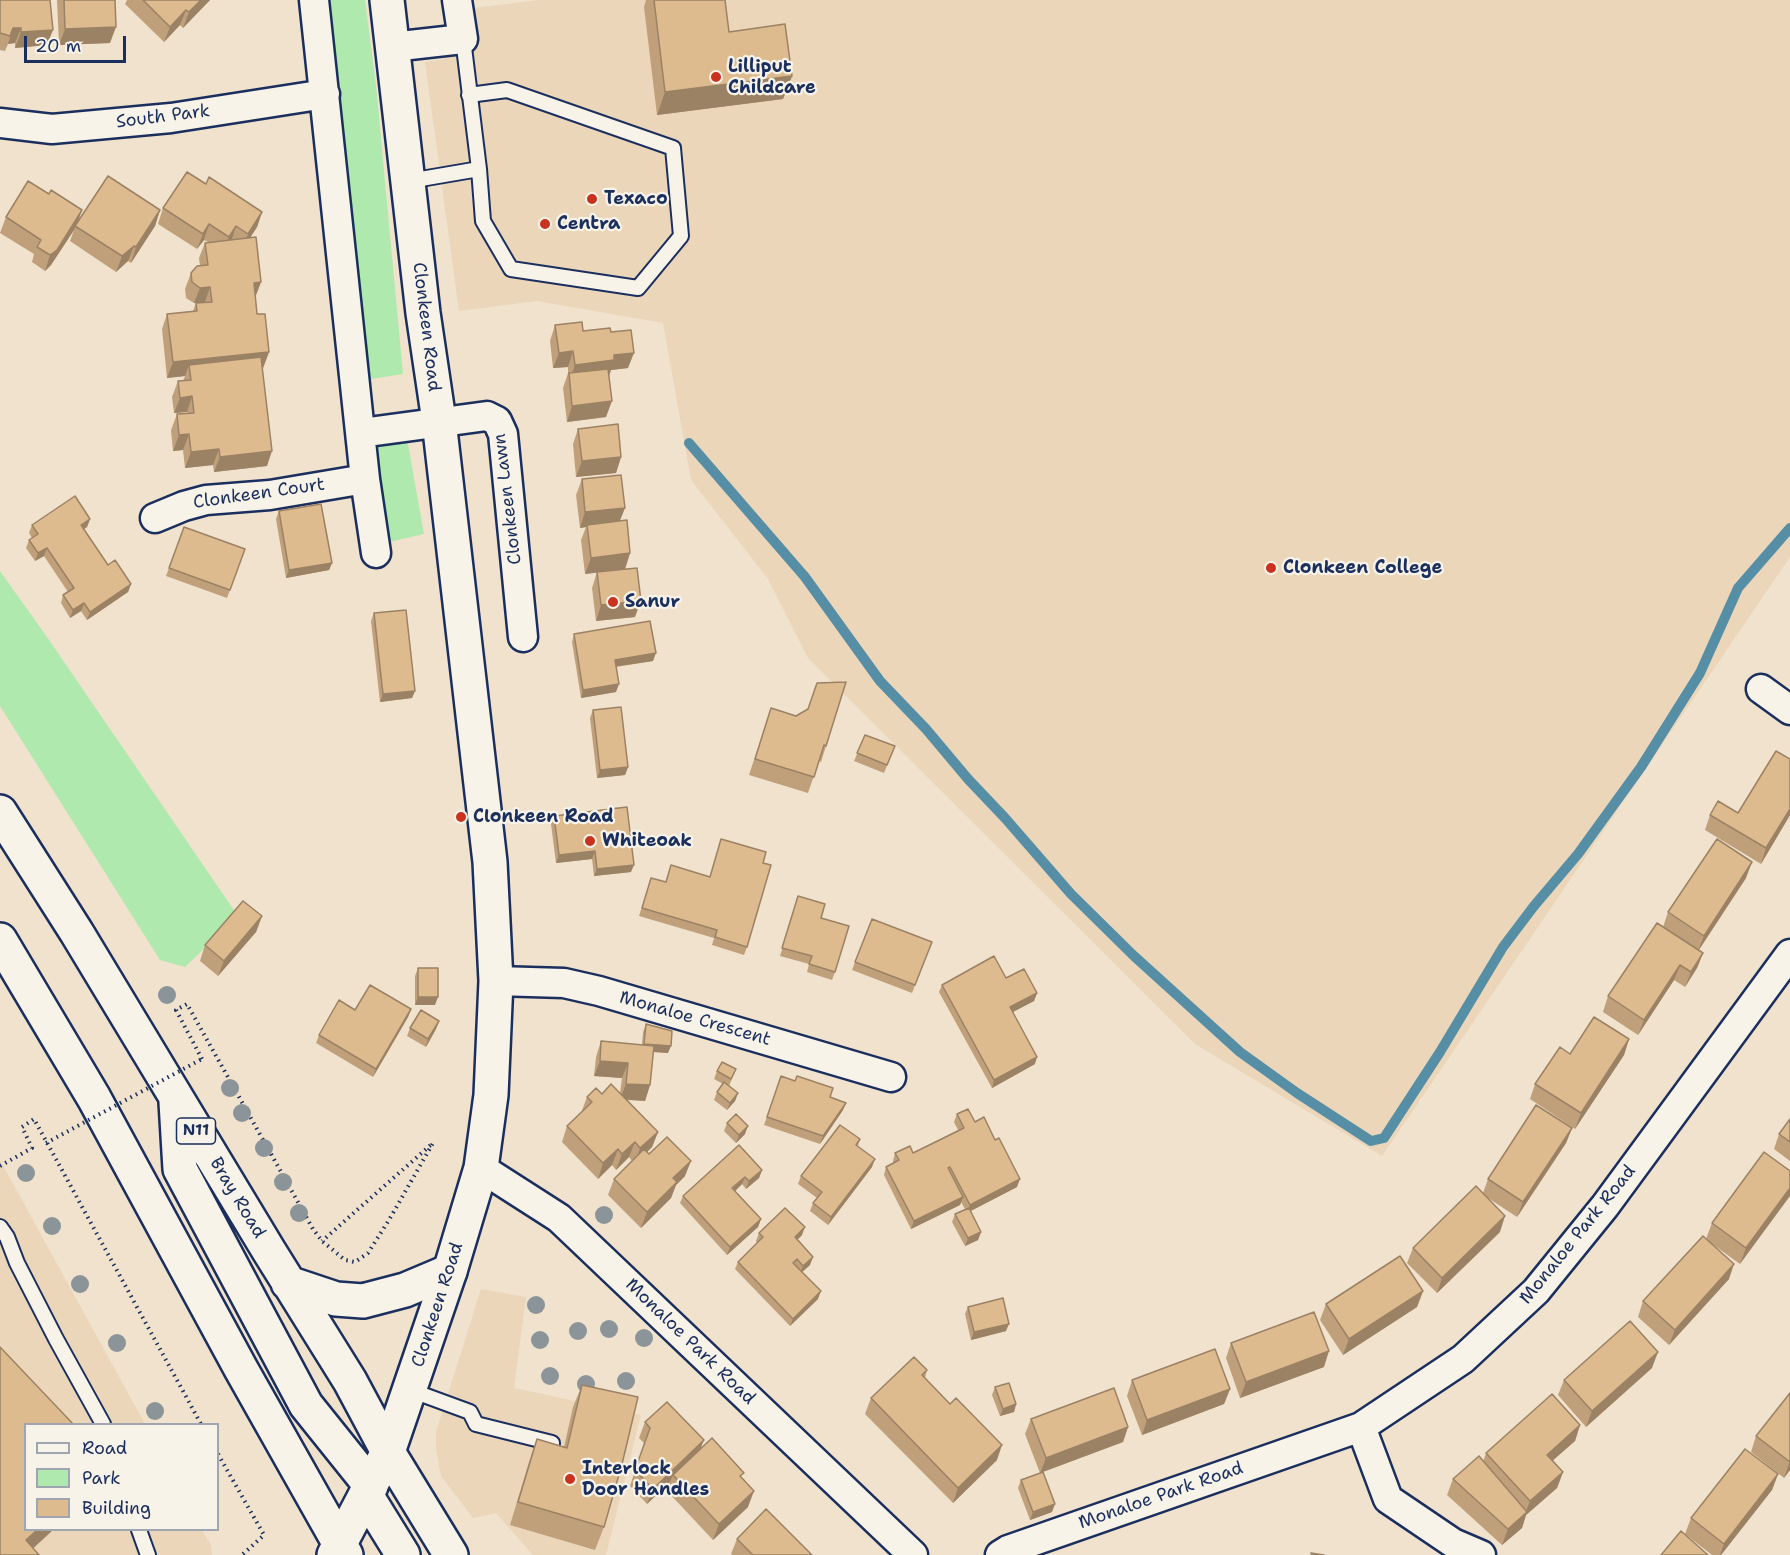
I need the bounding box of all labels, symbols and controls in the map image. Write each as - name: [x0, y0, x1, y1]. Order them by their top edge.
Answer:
- scale bar: [27, 24, 129, 62]
- text: 20 m: [35, 34, 81, 58]
- place label: Lilliput Childcare: [728, 56, 816, 98]
- marker: Lilliput Childcare: [709, 70, 723, 84]
- street label: South Park: [115, 101, 211, 133]
- place label: Texaco: [604, 188, 668, 210]
- marker: Texaco: [585, 192, 599, 206]
- place label: Centra: [557, 213, 620, 235]
- marker: Centra: [538, 217, 552, 231]
- street label: Clonkeen Road: [407, 261, 445, 393]
- street label: Clonkeen Lawn: [489, 432, 527, 566]
- street label: Clonkeen Court: [192, 474, 326, 514]
- place label: Clonkeen College: [1283, 557, 1442, 579]
- marker: Clonkeen College: [1264, 561, 1278, 575]
- place label: Sanur: [625, 591, 680, 613]
- marker: Sanur: [606, 595, 620, 609]
- place label: Clonkeen Road: [473, 806, 614, 828]
- marker: Clonkeen Road: [454, 810, 468, 824]
- place label: Whiteoak: [602, 830, 692, 852]
- marker: Whiteoak: [583, 834, 597, 848]
- street label: Monaloe Crescent: [617, 987, 773, 1051]
- road number: N11: [176, 1118, 216, 1144]
- street label: Bray Road: [204, 1154, 270, 1242]
- street label: Monaloe Park Road: [1515, 1161, 1641, 1309]
- street label: Clonkeen Road: [408, 1240, 468, 1370]
- street label: Monaloe Park Road: [620, 1274, 760, 1410]
- legend: [24, 1423, 219, 1531]
- text: Road: [82, 1436, 127, 1460]
- place label: Interlock Door Handles: [582, 1458, 709, 1500]
- street label: Monaloe Park Road: [1076, 1458, 1246, 1534]
- text: Park: [82, 1466, 121, 1490]
- marker: Interlock Door Handles: [563, 1472, 577, 1486]
- text: Building: [82, 1496, 151, 1520]

